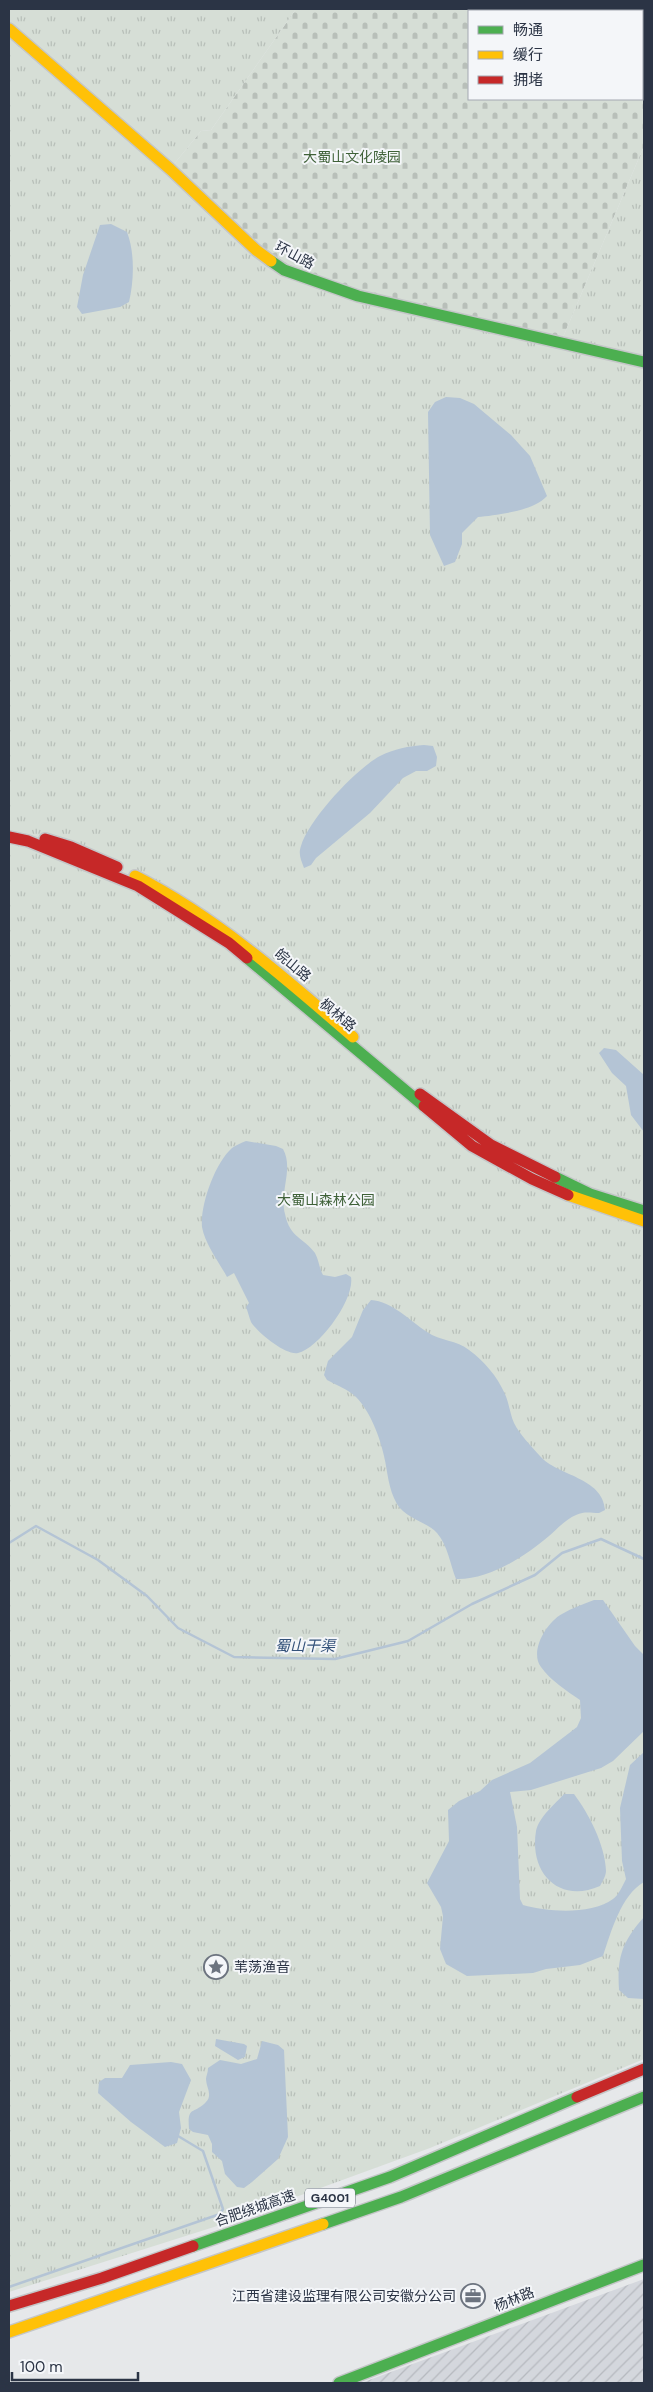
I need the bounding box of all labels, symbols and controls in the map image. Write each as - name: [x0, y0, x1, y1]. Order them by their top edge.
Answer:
- legend: [468, 10, 643, 100]
- text: 畅通: [513, 20, 543, 40]
- text: 缓行: [513, 45, 543, 65]
- text: 拥堵: [513, 70, 543, 90]
- park label: 大蜀山文化陵园: [303, 148, 401, 166]
- street label: 环山路: [272, 237, 318, 273]
- street label: 皖山路: [271, 945, 315, 985]
- street label: 枫林路: [316, 995, 360, 1035]
- park label: 大蜀山森林公园: [277, 1191, 375, 1209]
- water label: 蜀山干渠: [275, 1636, 337, 1656]
- place icon: 苇荡渔音: [203, 1954, 229, 1980]
- place label: 苇荡渔音: [234, 1958, 290, 1976]
- street label: 合肥绕城高速: [212, 2186, 298, 2230]
- road number: G4001: [305, 2188, 355, 2208]
- office icon: 江西省建设监理有限公司安徽分公司: [460, 2283, 486, 2309]
- street label: 杨林路: [491, 2283, 537, 2315]
- place label: 江西省建设监理有限公司安徽分公司: [232, 2287, 456, 2305]
- scale bar: [12, 2350, 139, 2382]
- text: 100 m: [20, 2357, 63, 2377]

